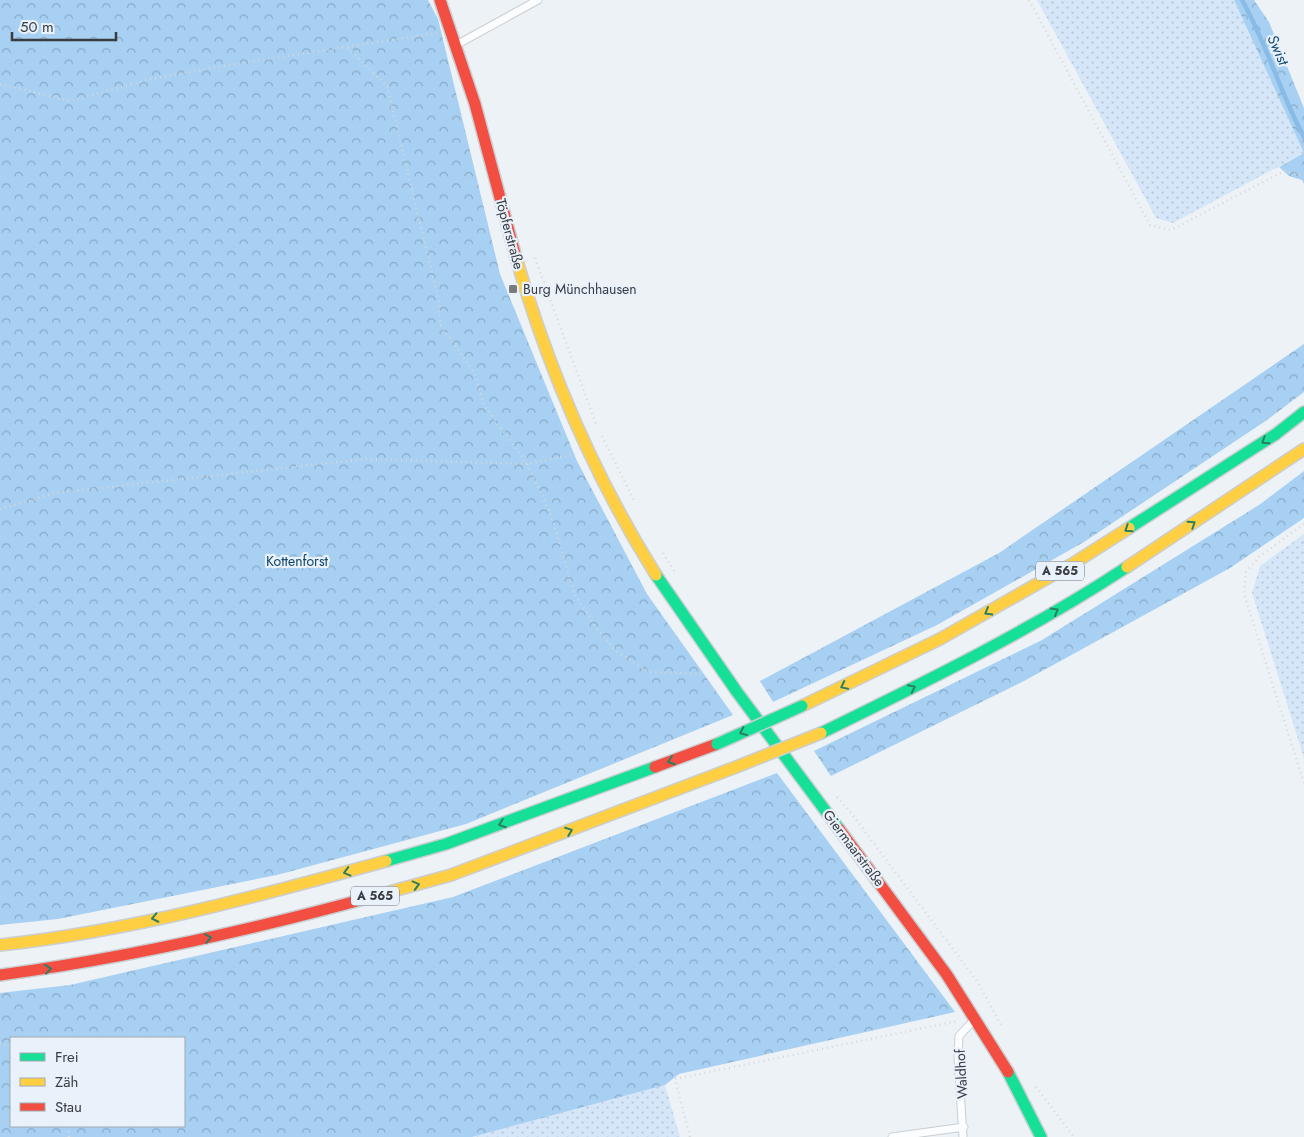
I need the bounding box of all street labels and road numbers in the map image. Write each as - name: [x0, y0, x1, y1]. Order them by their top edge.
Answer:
- street label: Töpferstraße: [491, 196, 529, 272]
- road number: A 565: [1036, 562, 1084, 580]
- street label: Giermaarstraße: [819, 806, 889, 890]
- road number: A 565: [351, 886, 399, 906]
- street label: Waldhof: [950, 1048, 972, 1099]

